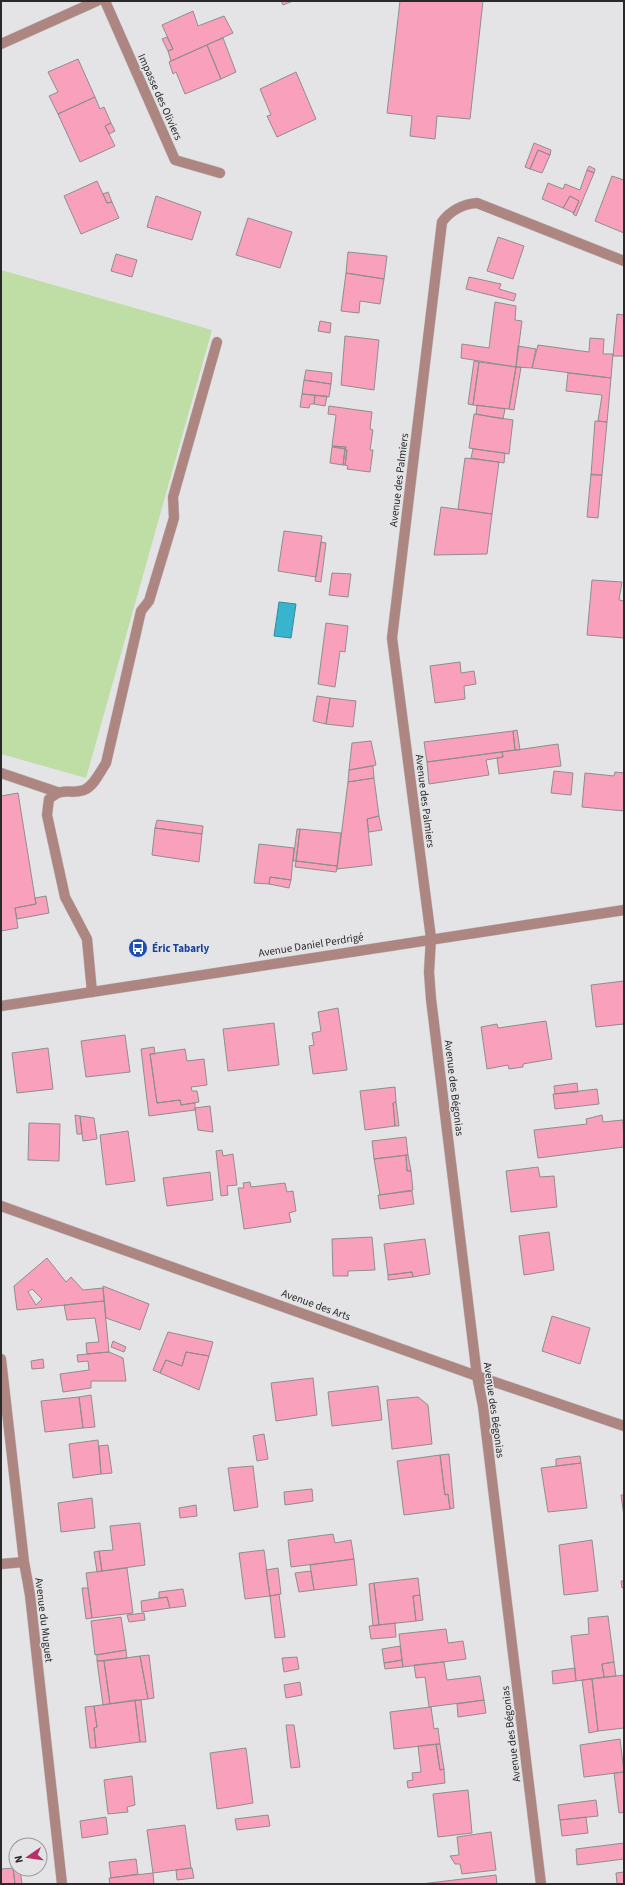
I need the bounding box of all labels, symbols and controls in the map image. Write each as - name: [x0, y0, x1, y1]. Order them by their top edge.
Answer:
- street label: Impasse des Oliviers: [134, 51, 186, 143]
- street label: Avenue des Palmiers: [386, 432, 412, 528]
- street label: Avenue des Palmiers: [412, 753, 438, 849]
- street label: Avenue Daniel Perdrigé: [257, 929, 365, 961]
- bus stop icon: Éric Tabarly: [127, 937, 149, 959]
- place label: Éric Tabarly: [152, 941, 210, 956]
- street label: Avenue des Bégonias: [441, 1039, 467, 1137]
- street label: Avenue des Arts: [279, 1286, 353, 1325]
- street label: Avenue des Bégonias: [480, 1361, 508, 1459]
- street label: Avenue du Muguet: [31, 1577, 57, 1663]
- street label: Avenue des Bégonias: [498, 1685, 524, 1783]
- north arrow: [8, 1837, 48, 1877]
- text: N: [11, 1854, 27, 1864]

